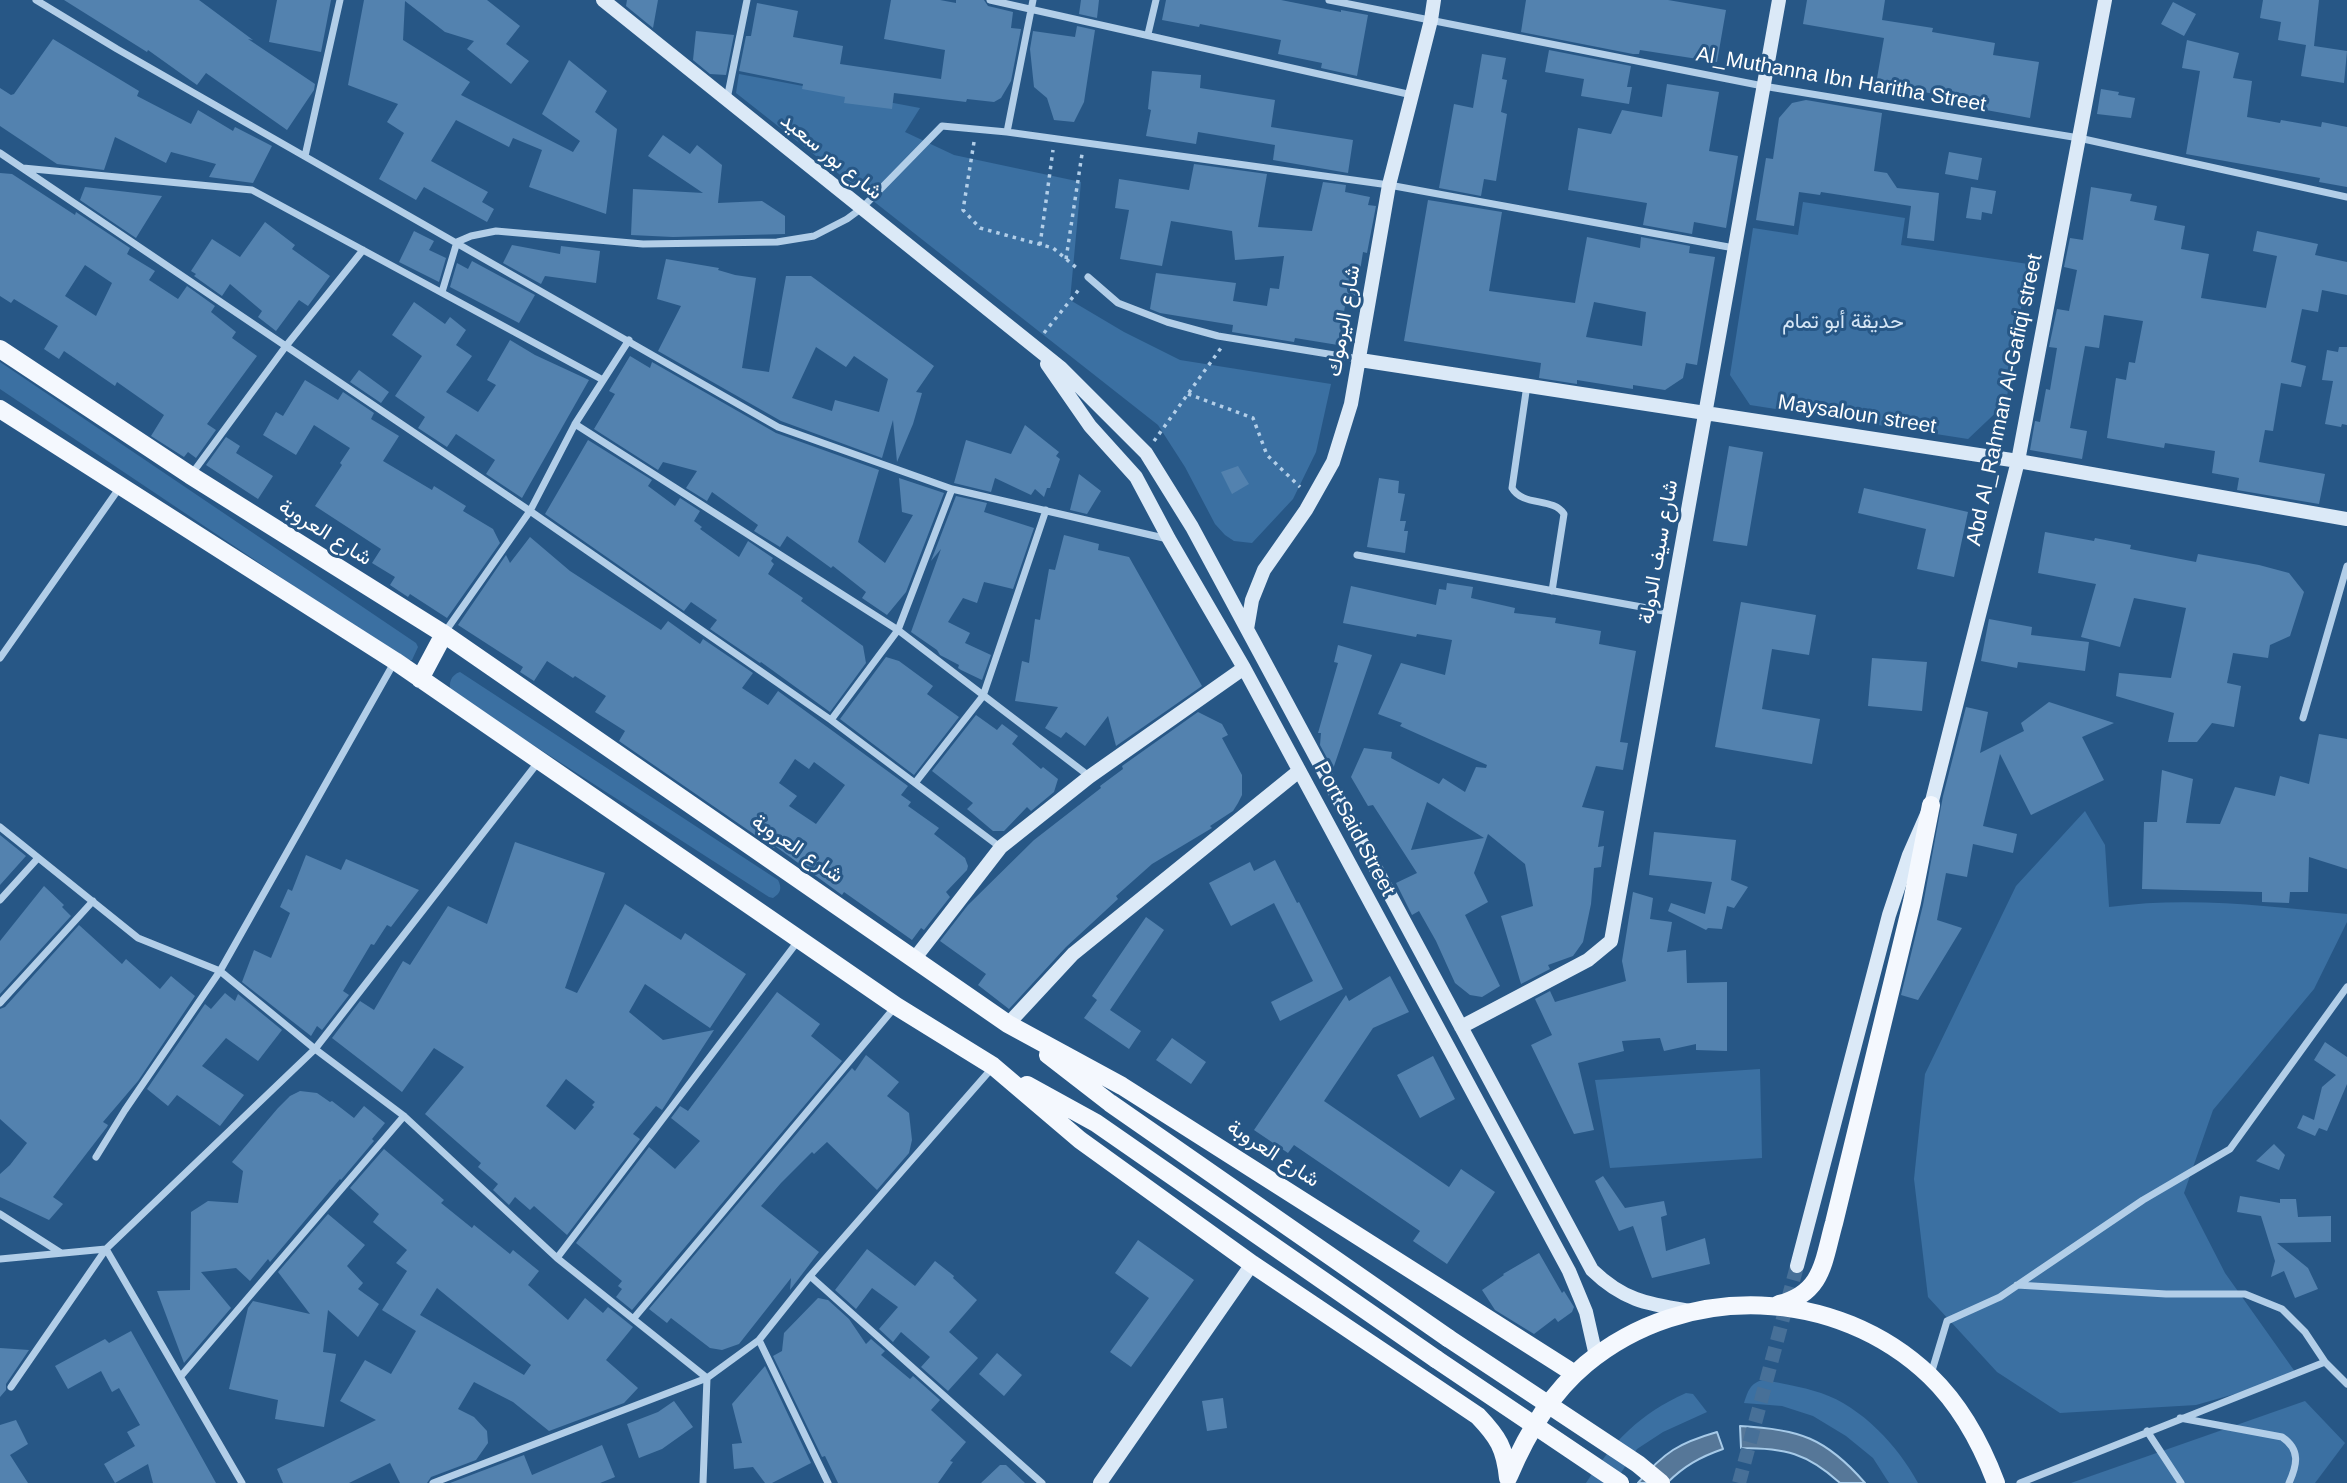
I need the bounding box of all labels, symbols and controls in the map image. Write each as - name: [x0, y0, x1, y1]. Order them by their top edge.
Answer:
- street label: Al_Muthanna Ibn Haritha Street: [1694, 42, 1988, 118]
- street label: شارع بور سعيد: [775, 108, 887, 206]
- street label: Abd Al_Rahman Al-Gafiqi street: [1962, 252, 2048, 548]
- street label: شارع اليرموك: [1322, 263, 1366, 379]
- park label: حديقة أبو تمام: [1782, 309, 1904, 335]
- street label: Maysaloun street: [1776, 390, 1938, 440]
- street label: شارع سيف الدولة: [1634, 478, 1684, 626]
- street label: شارع العروبة: [274, 494, 376, 572]
- street label: Port Said Street: [1308, 758, 1400, 900]
- street label: شارع العروبة: [746, 809, 848, 889]
- street label: شارع العروبة: [1222, 1115, 1324, 1193]

